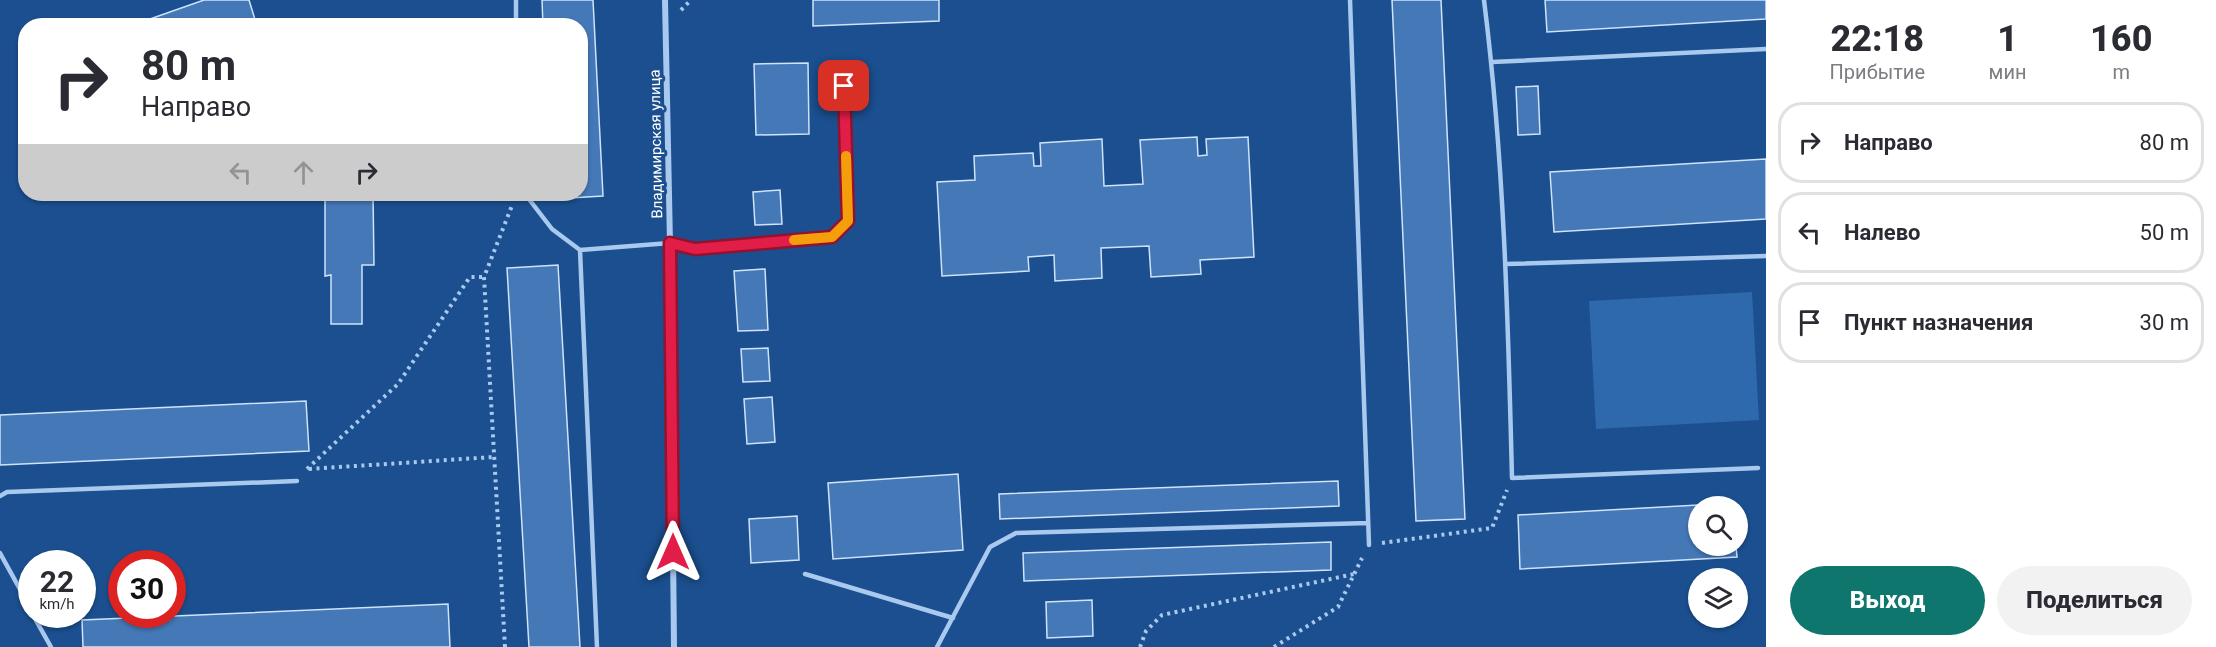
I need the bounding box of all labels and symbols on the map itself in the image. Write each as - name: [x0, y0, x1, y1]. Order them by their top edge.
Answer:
- pin: [818, 60, 869, 111]
- street label: Владимирская улица: [646, 69, 666, 219]
- position arrow: [641, 520, 705, 584]
- speed limit sign: 30: [108, 550, 186, 628]

